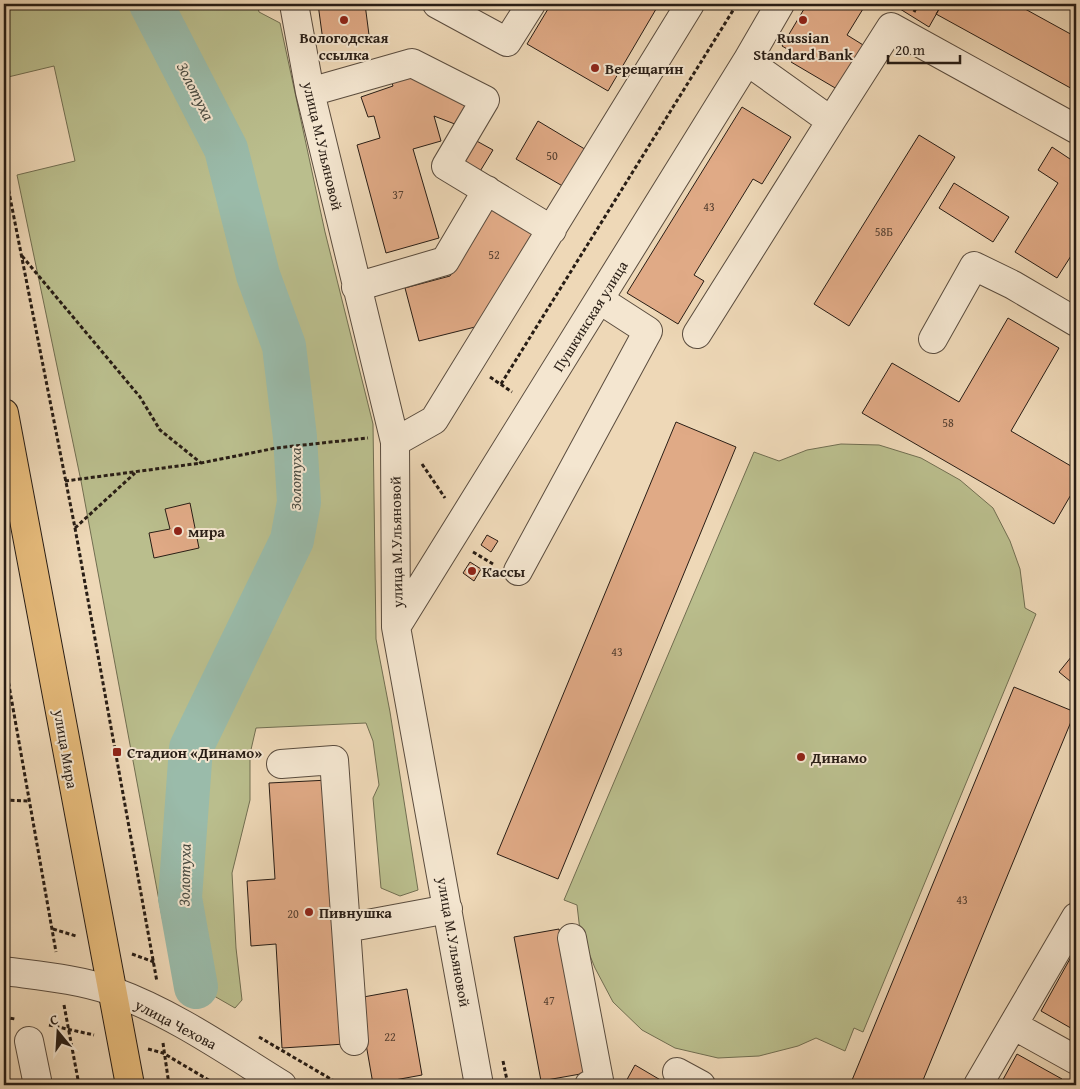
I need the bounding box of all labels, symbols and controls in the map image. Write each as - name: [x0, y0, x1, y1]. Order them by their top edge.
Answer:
- marker: Вологодская ссылка: [338, 14, 350, 26]
- marker: Russian Standard Bank: [797, 14, 809, 26]
- place label: Вологодская ссылка: [299, 27, 389, 65]
- place label: Russian Standard Bank: [753, 27, 853, 65]
- scale bar: [888, 32, 960, 64]
- text: 20 m: [895, 39, 926, 60]
- water label: Золотуха: [171, 57, 221, 125]
- place label: Верещагин: [605, 58, 683, 79]
- marker: Верещагин: [589, 62, 601, 74]
- street label: улица М.Ульяновой: [298, 79, 348, 213]
- house number: 50: [546, 147, 558, 164]
- house number: 37: [392, 186, 404, 203]
- house number: 43: [703, 198, 715, 215]
- house number: 58Б: [875, 223, 893, 240]
- house number: 52: [488, 246, 500, 263]
- street label: Пушкинская улица: [547, 256, 633, 375]
- house number: 58: [942, 414, 954, 431]
- water label: Золотуха: [283, 447, 307, 511]
- street label: улица М.Ульяновой: [384, 476, 408, 609]
- place label: мира: [188, 521, 225, 542]
- marker: мира: [172, 525, 184, 537]
- place label: Кассы: [482, 561, 526, 582]
- marker: Кассы: [466, 565, 478, 577]
- house number: 43: [611, 643, 623, 660]
- street label: улица Мира: [49, 707, 83, 791]
- place label: Стадион «Динамо»: [127, 742, 262, 763]
- marker: Стадион «Динамо»: [111, 746, 123, 758]
- place label: Динамо: [810, 747, 867, 768]
- marker: Динамо: [795, 751, 807, 763]
- water label: Золотуха: [171, 843, 197, 907]
- street label: улица М.Ульяновой: [432, 874, 476, 1009]
- house number: 43: [956, 891, 968, 908]
- place label: Пивнушка: [319, 902, 392, 923]
- house number: 20: [287, 905, 299, 922]
- marker: Пивнушка: [303, 906, 315, 918]
- house number: 47: [543, 992, 555, 1009]
- street label: улица Чехова: [131, 993, 221, 1055]
- north arrow: [32, 1006, 82, 1056]
- text: С: [47, 1009, 61, 1030]
- house number: 22: [384, 1028, 396, 1045]

